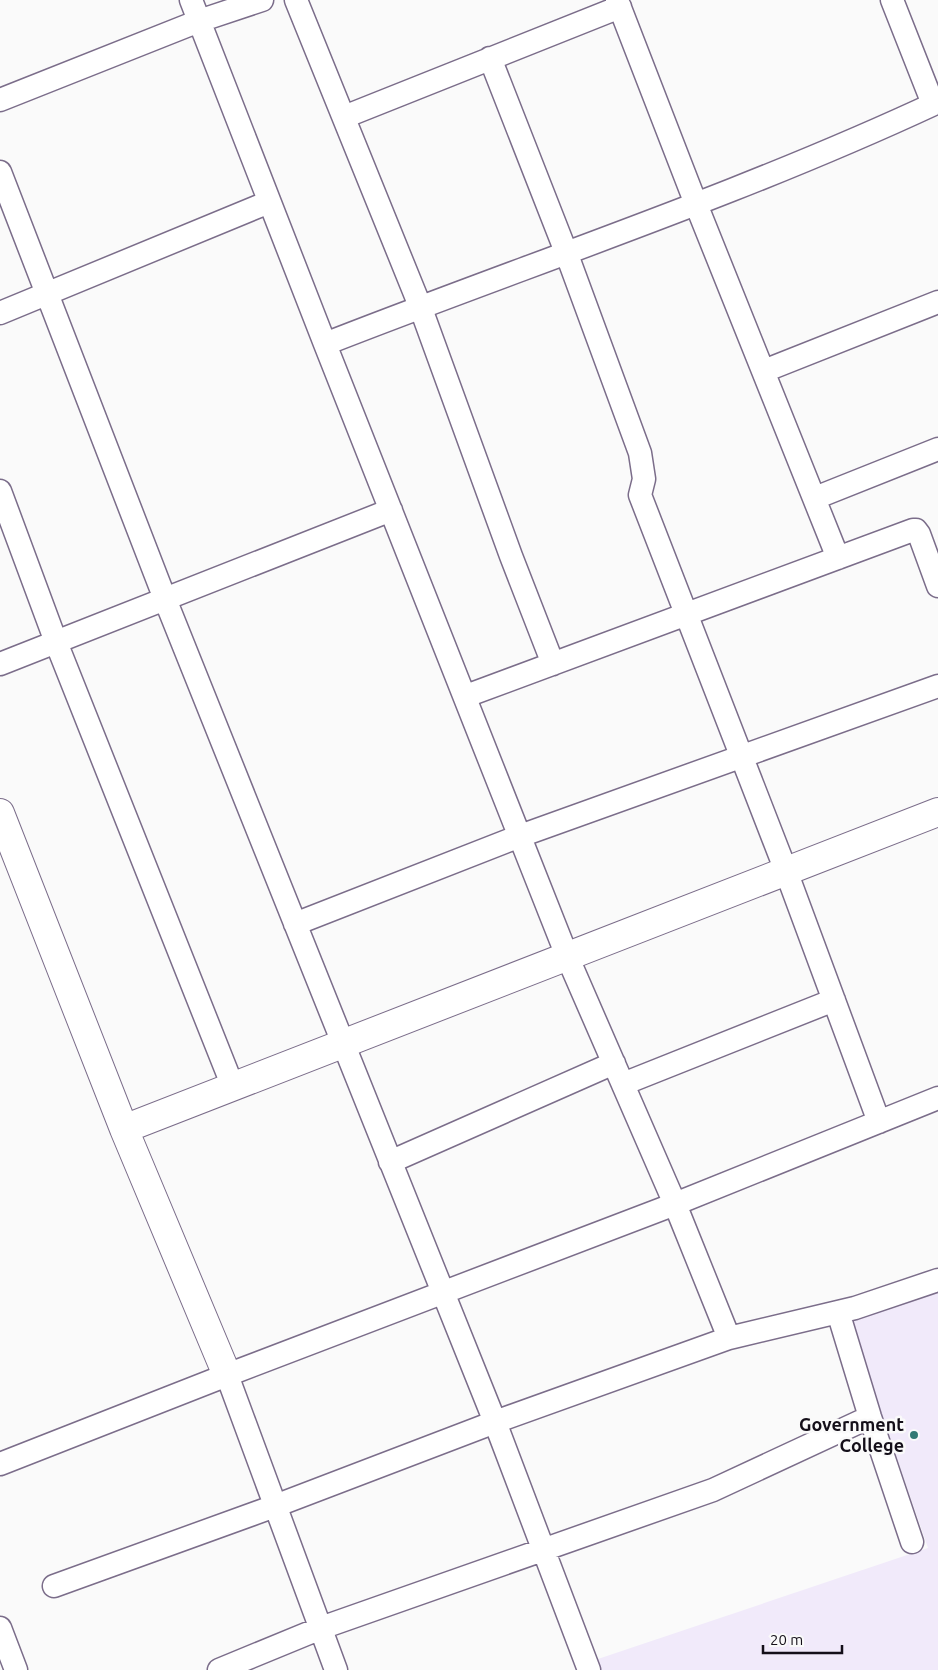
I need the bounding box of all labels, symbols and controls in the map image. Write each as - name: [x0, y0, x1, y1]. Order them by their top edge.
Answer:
- place label: Government College: [799, 1414, 904, 1455]
- marker: Government College: [908, 1429, 920, 1441]
- scale bar: [763, 1622, 842, 1654]
- text: 20 m: [770, 1631, 803, 1648]

